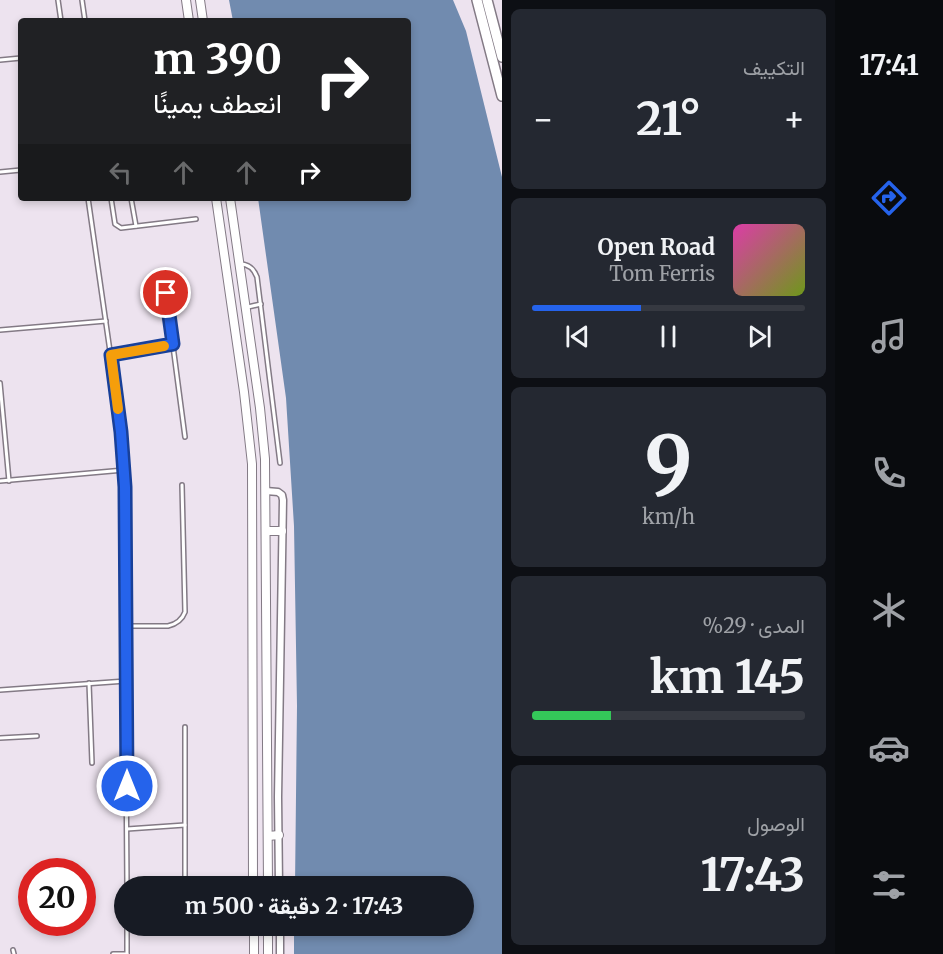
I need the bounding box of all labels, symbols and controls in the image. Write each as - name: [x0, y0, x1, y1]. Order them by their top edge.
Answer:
- text: 390 m: [153, 33, 282, 85]
- icon: right: [303, 42, 381, 120]
- text: 17:41: [859, 48, 919, 82]
- text: التكييف: [743, 55, 805, 80]
- text: انعطف يمينًا: [153, 86, 282, 120]
- text: 21°: [636, 91, 701, 147]
- text: −: [532, 99, 554, 140]
- text: +: [783, 99, 805, 140]
- icon: left: [104, 156, 137, 189]
- icon: ahead: [167, 156, 200, 189]
- icon: ahead: [230, 156, 263, 189]
- icon: right: [293, 156, 326, 189]
- icon: directions: [868, 177, 910, 219]
- text: Open Road: [597, 233, 715, 261]
- text: Tom Ferris: [609, 261, 715, 286]
- pin: [140, 267, 191, 318]
- icon: arrive: [149, 276, 182, 309]
- icon: music: [868, 315, 910, 357]
- icon: previous: [561, 320, 594, 353]
- icon: pause: [652, 320, 685, 353]
- icon: next: [743, 320, 776, 353]
- text: 9: [644, 416, 693, 514]
- icon: phone: [868, 452, 910, 494]
- text: km/h: [642, 504, 695, 529]
- icon: climate: [868, 589, 910, 631]
- text: المدى · 29%: [702, 613, 805, 638]
- text: 145 km: [650, 649, 805, 705]
- icon: car: [868, 727, 910, 769]
- position arrow: [95, 754, 159, 818]
- text: الوصول: [747, 811, 805, 836]
- text: 17:43: [701, 847, 805, 903]
- speed limit sign: 20: [18, 858, 96, 936]
- icon: filters: [868, 864, 910, 906]
- text: 17:43 · 2 دقيقة · 500 m: [185, 892, 403, 920]

